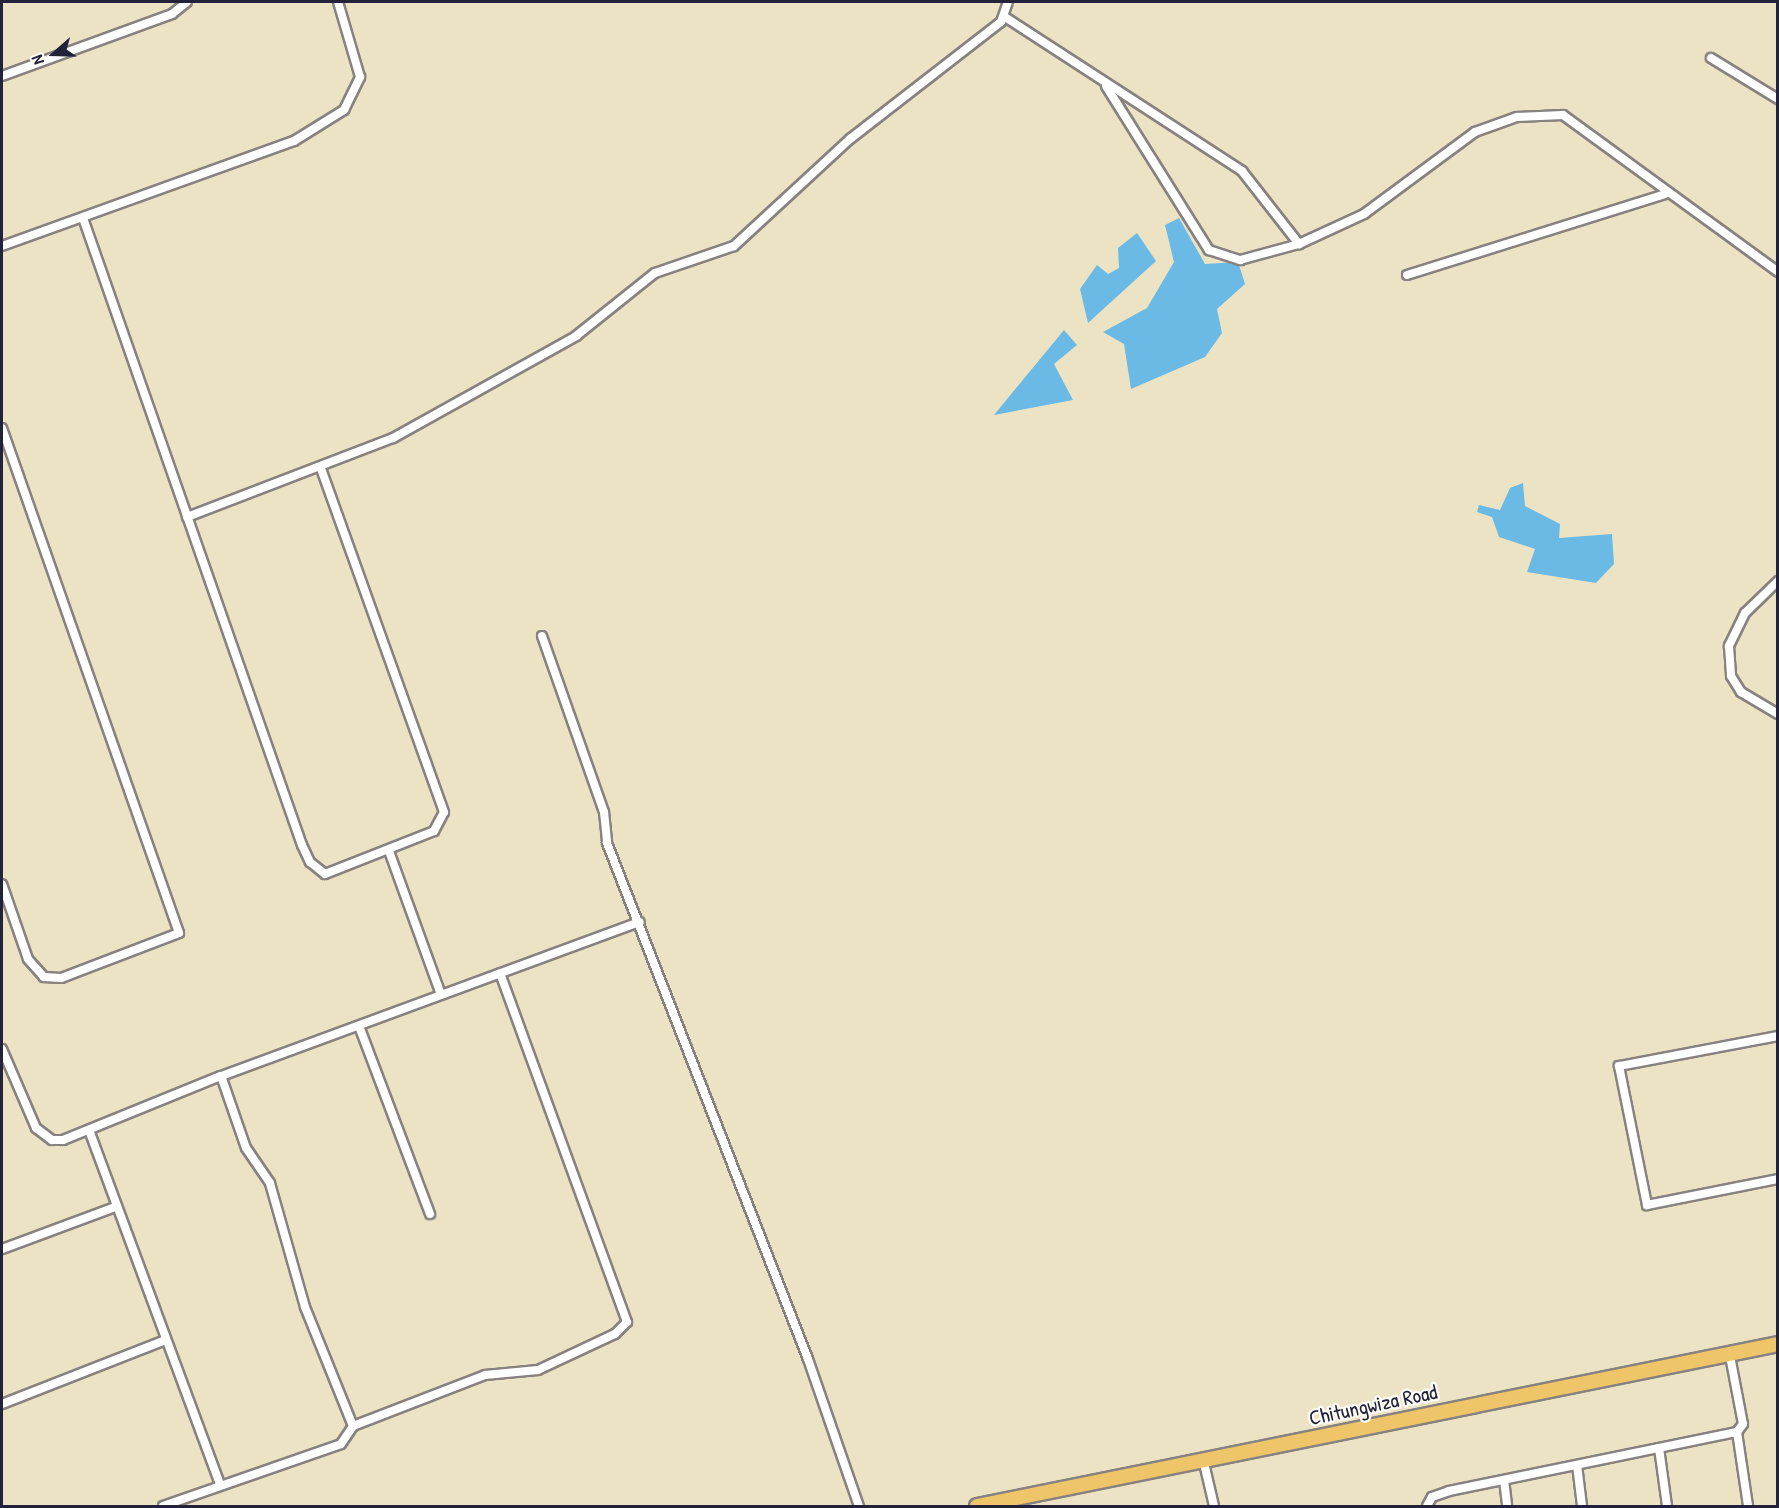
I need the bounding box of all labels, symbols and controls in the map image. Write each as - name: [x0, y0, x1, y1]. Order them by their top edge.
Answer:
- north arrow: [24, 24, 84, 84]
- text: N: [25, 52, 49, 68]
- street label: Chitungwiza Road: [1307, 1379, 1439, 1431]

